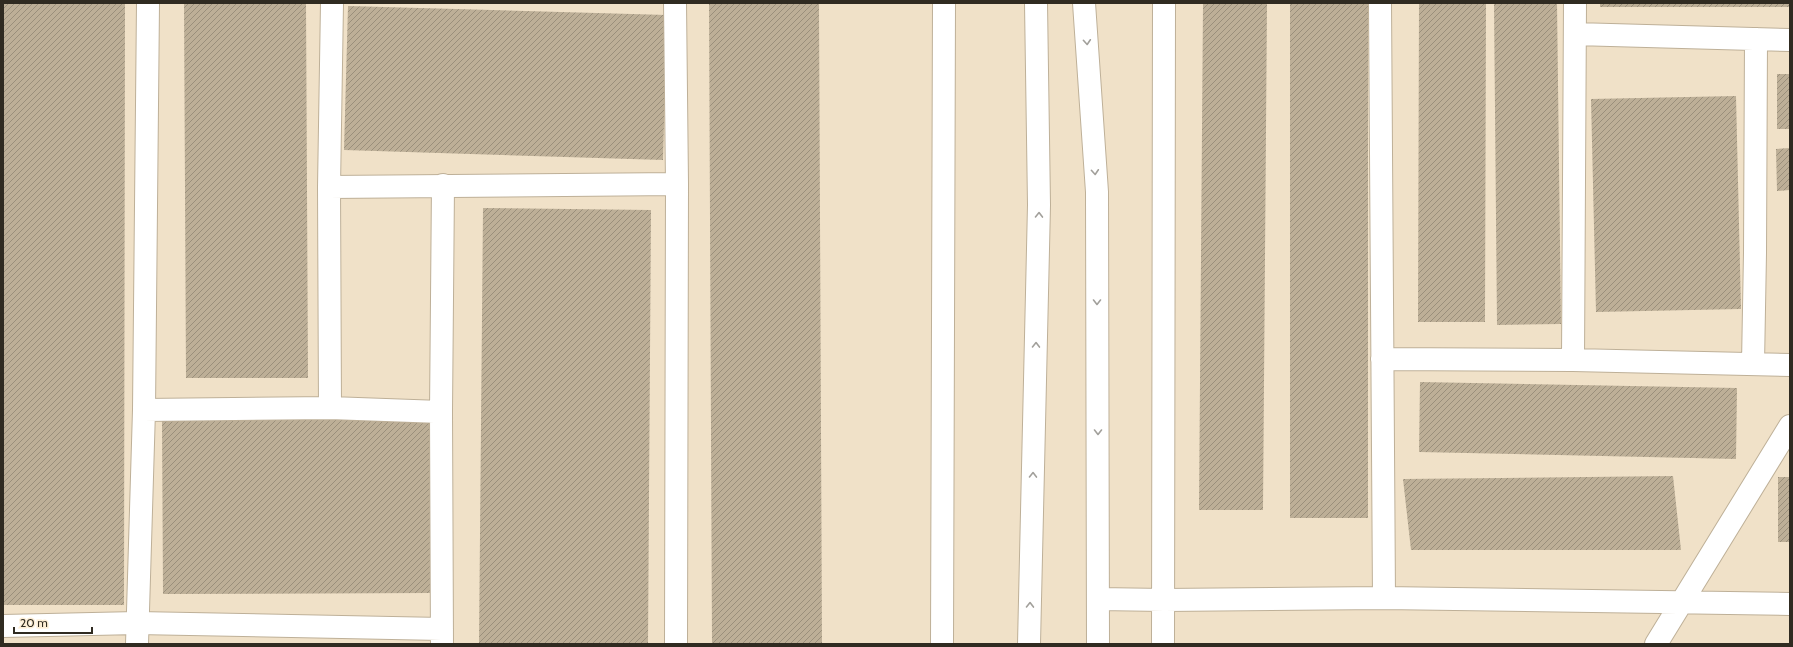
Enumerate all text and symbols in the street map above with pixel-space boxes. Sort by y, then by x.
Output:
one-way arrow [1082,39,1091,45]
one-way arrow [1091,169,1100,175]
one-way arrow [1035,212,1043,218]
one-way arrow [1093,299,1101,305]
one-way arrow [1032,342,1040,348]
one-way arrow [1094,429,1102,435]
one-way arrow [1028,472,1037,478]
one-way arrow [1025,602,1034,608]
scale bar [14,609,92,635]
text: 20 m [20,615,48,630]

